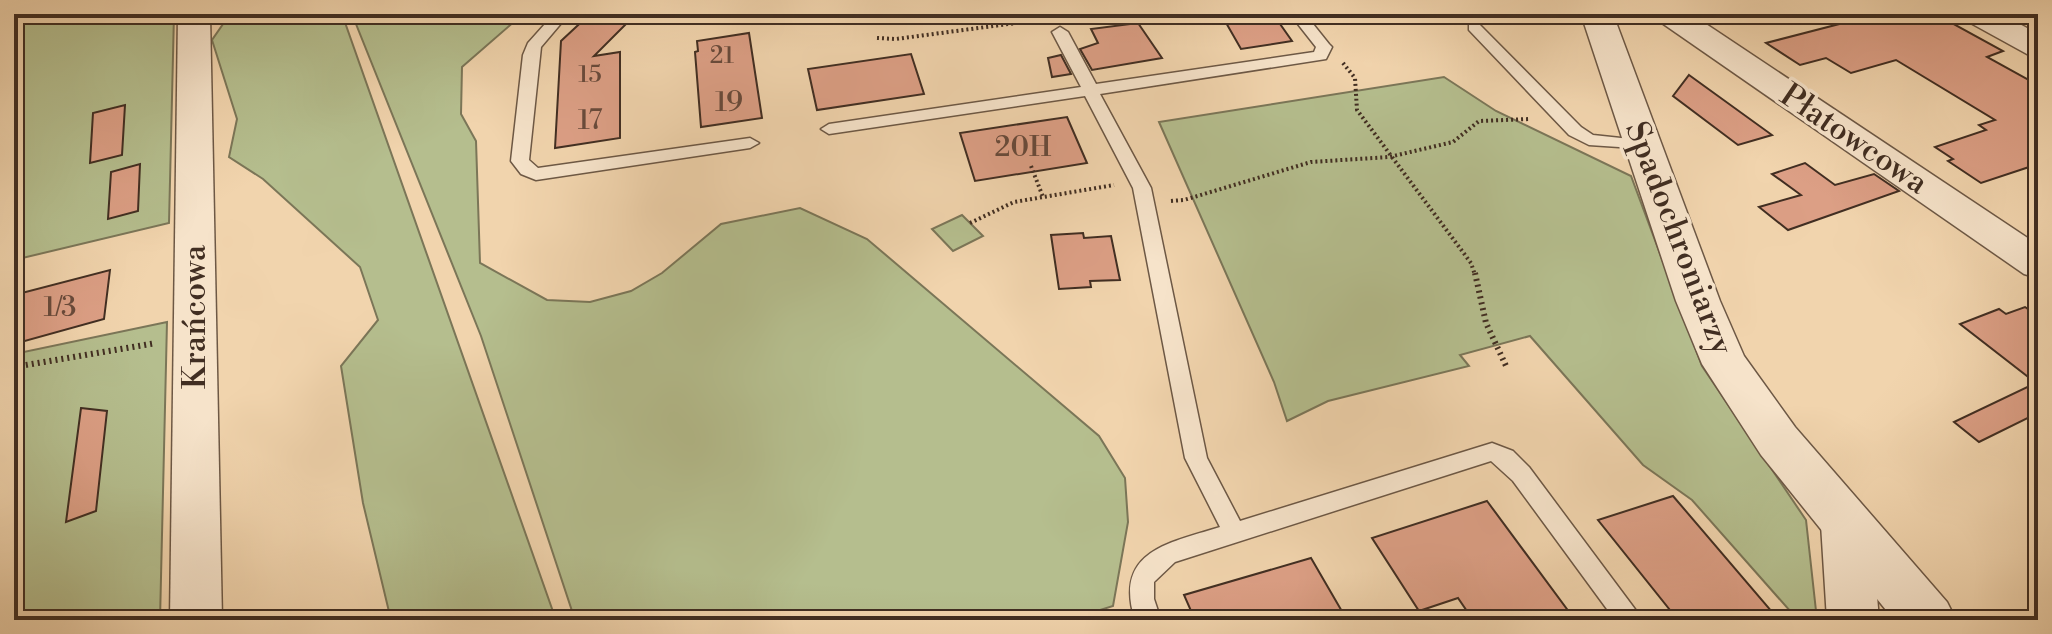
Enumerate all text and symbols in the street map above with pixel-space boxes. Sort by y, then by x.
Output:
house number: 21 [710,41,735,71]
house number: 15 [578,60,602,90]
street label: Płatowcowa [1773,75,1936,203]
house number: 19 [715,85,743,120]
house number: 17 [578,103,602,138]
street label: Spadochroniarzy [1616,116,1742,360]
house number: 20H [995,130,1052,165]
street label: Krańcowa [175,244,215,389]
house number: 1/3 [44,290,76,325]

